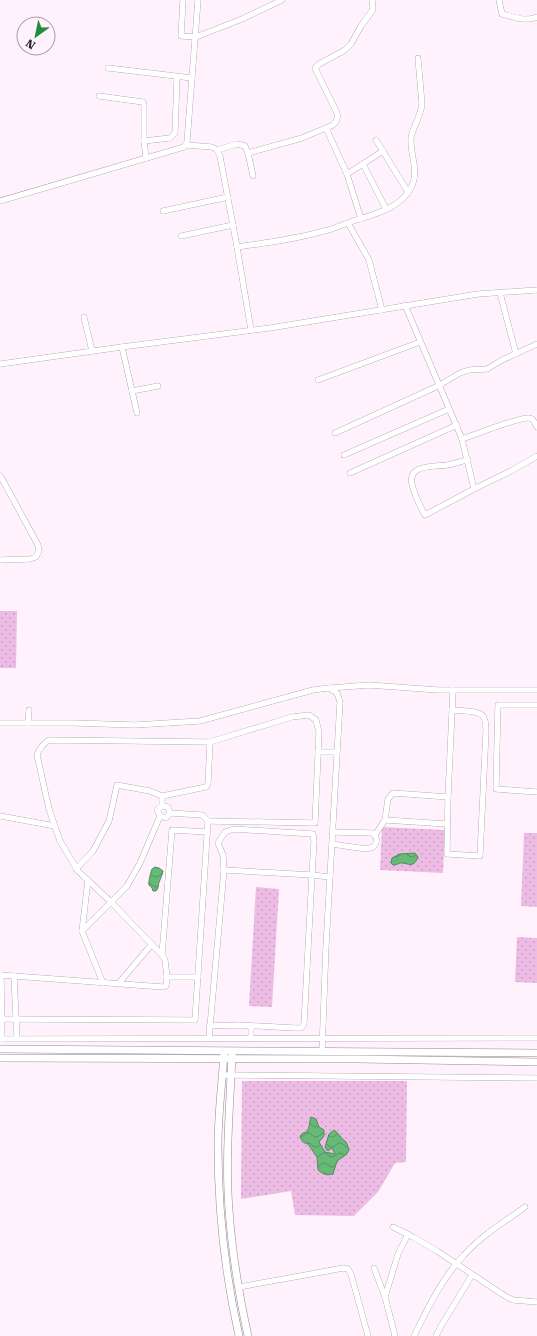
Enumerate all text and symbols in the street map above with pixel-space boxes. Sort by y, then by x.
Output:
north arrow [16,16,56,56]
text: N [23,36,38,52]

